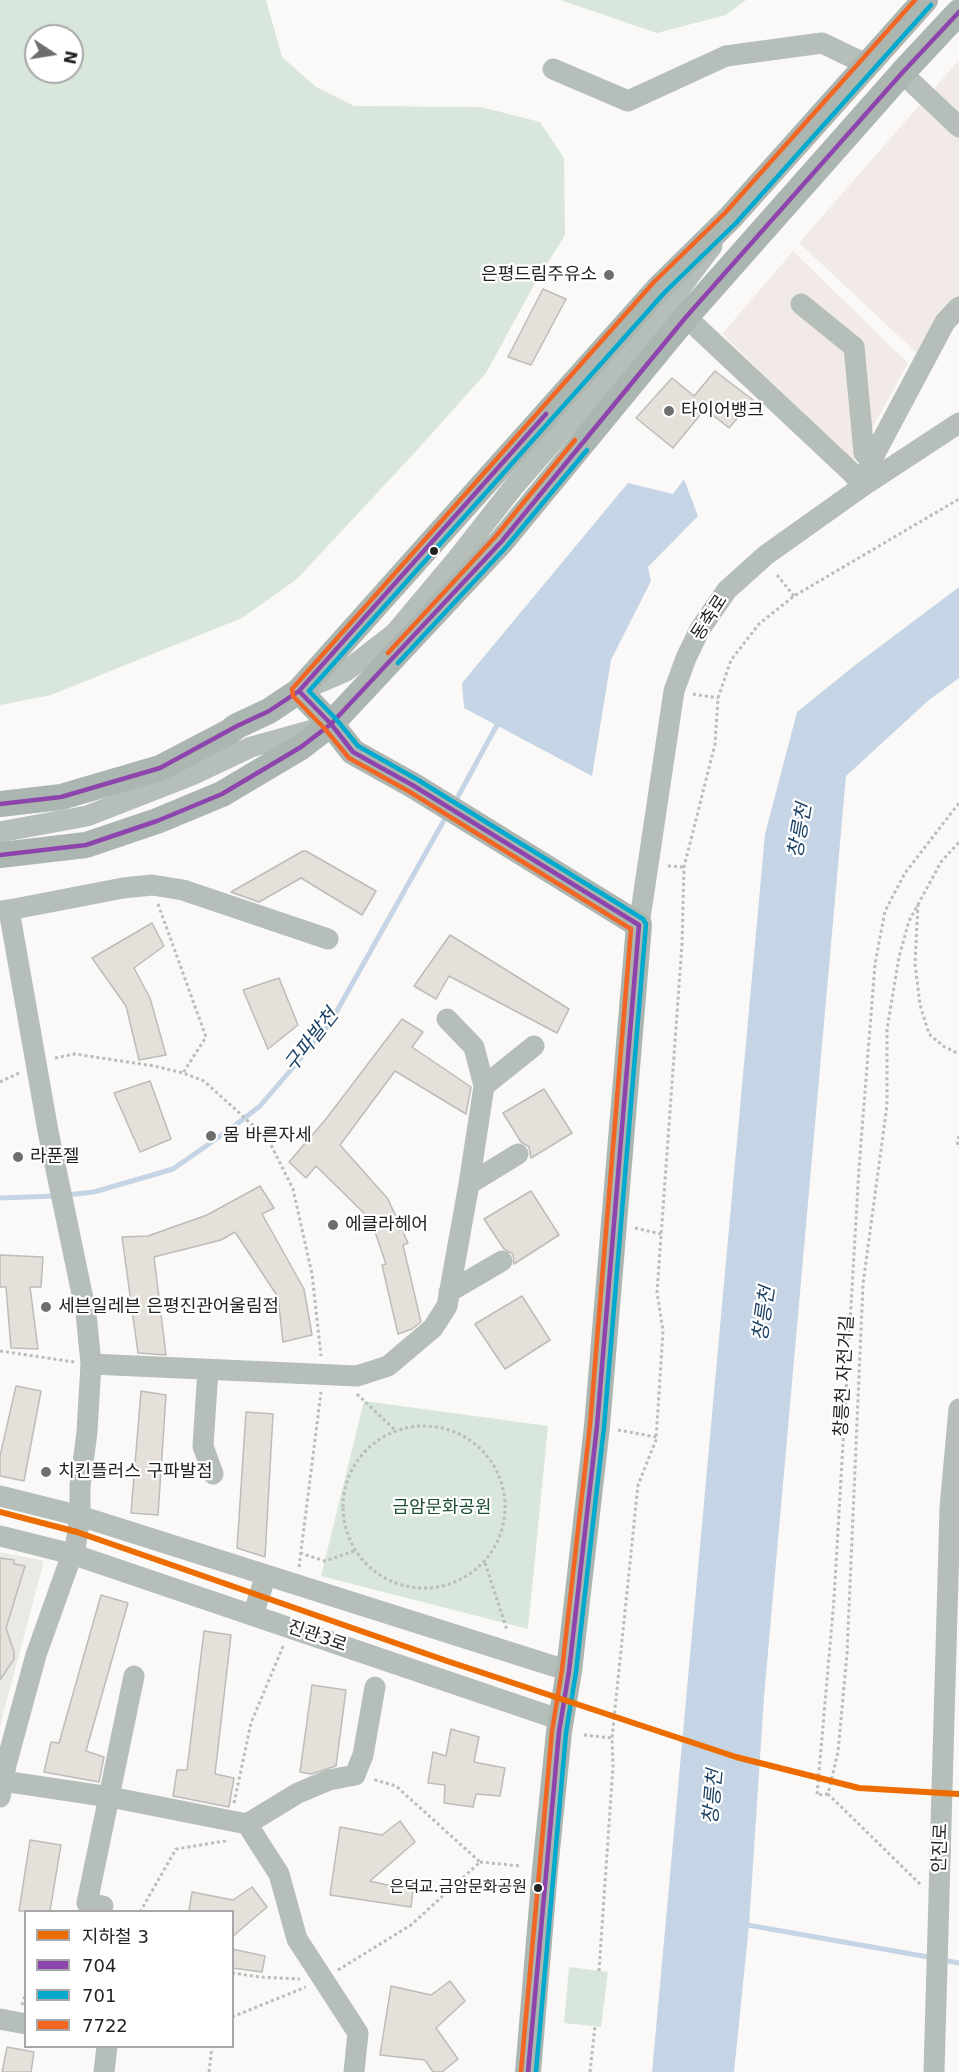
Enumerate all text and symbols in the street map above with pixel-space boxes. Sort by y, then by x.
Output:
north arrow [24,24,84,84]
text: N [59,49,81,66]
place label: 은평드림주유소 [481,264,597,286]
marker: 은평드림주유소 [602,268,616,282]
place label: 타이어뱅크 [681,400,764,422]
marker: 타이어뱅크 [662,404,676,418]
unlabelled marker [428,545,440,557]
street label: 동축로 [687,591,733,645]
water label: 창릉천 [784,802,818,860]
water label: 구파발천 [280,1005,344,1077]
place label: 몸 바른자세 [223,1125,312,1147]
marker: 몸 바른자세 [204,1129,218,1143]
place label: 라푼젤 [30,1146,80,1168]
marker: 라푼젤 [11,1150,25,1164]
place label: 에클라헤어 [345,1214,428,1236]
marker: 에클라헤어 [326,1218,340,1232]
water label: 창릉천 [749,1285,781,1343]
place label: 세븐일레븐 은평진관어울림점 [58,1296,279,1318]
marker: 세븐일레븐 은평진관어울림점 [39,1300,53,1314]
street label: 창릉천 자전거길 [831,1315,859,1437]
place label: 치킨플러스 구파발점 [58,1461,213,1483]
marker: 치킨플러스 구파발점 [39,1465,53,1479]
park label: 금암문화공원 [392,1497,492,1519]
street label: 진관3로 [285,1617,349,1657]
water label: 창릉천 [700,1768,728,1826]
street label: 안진로 [929,1823,953,1873]
place label: 은덕교.금암문화공원 [389,1878,527,1898]
marker: 은덕교.금암문화공원 [532,1882,544,1894]
legend [24,1910,234,2048]
text: 지하철 3 [82,1926,149,1947]
text: 704 [82,1955,116,1976]
text: 701 [82,1985,116,2006]
text: 7722 [82,2015,128,2036]

